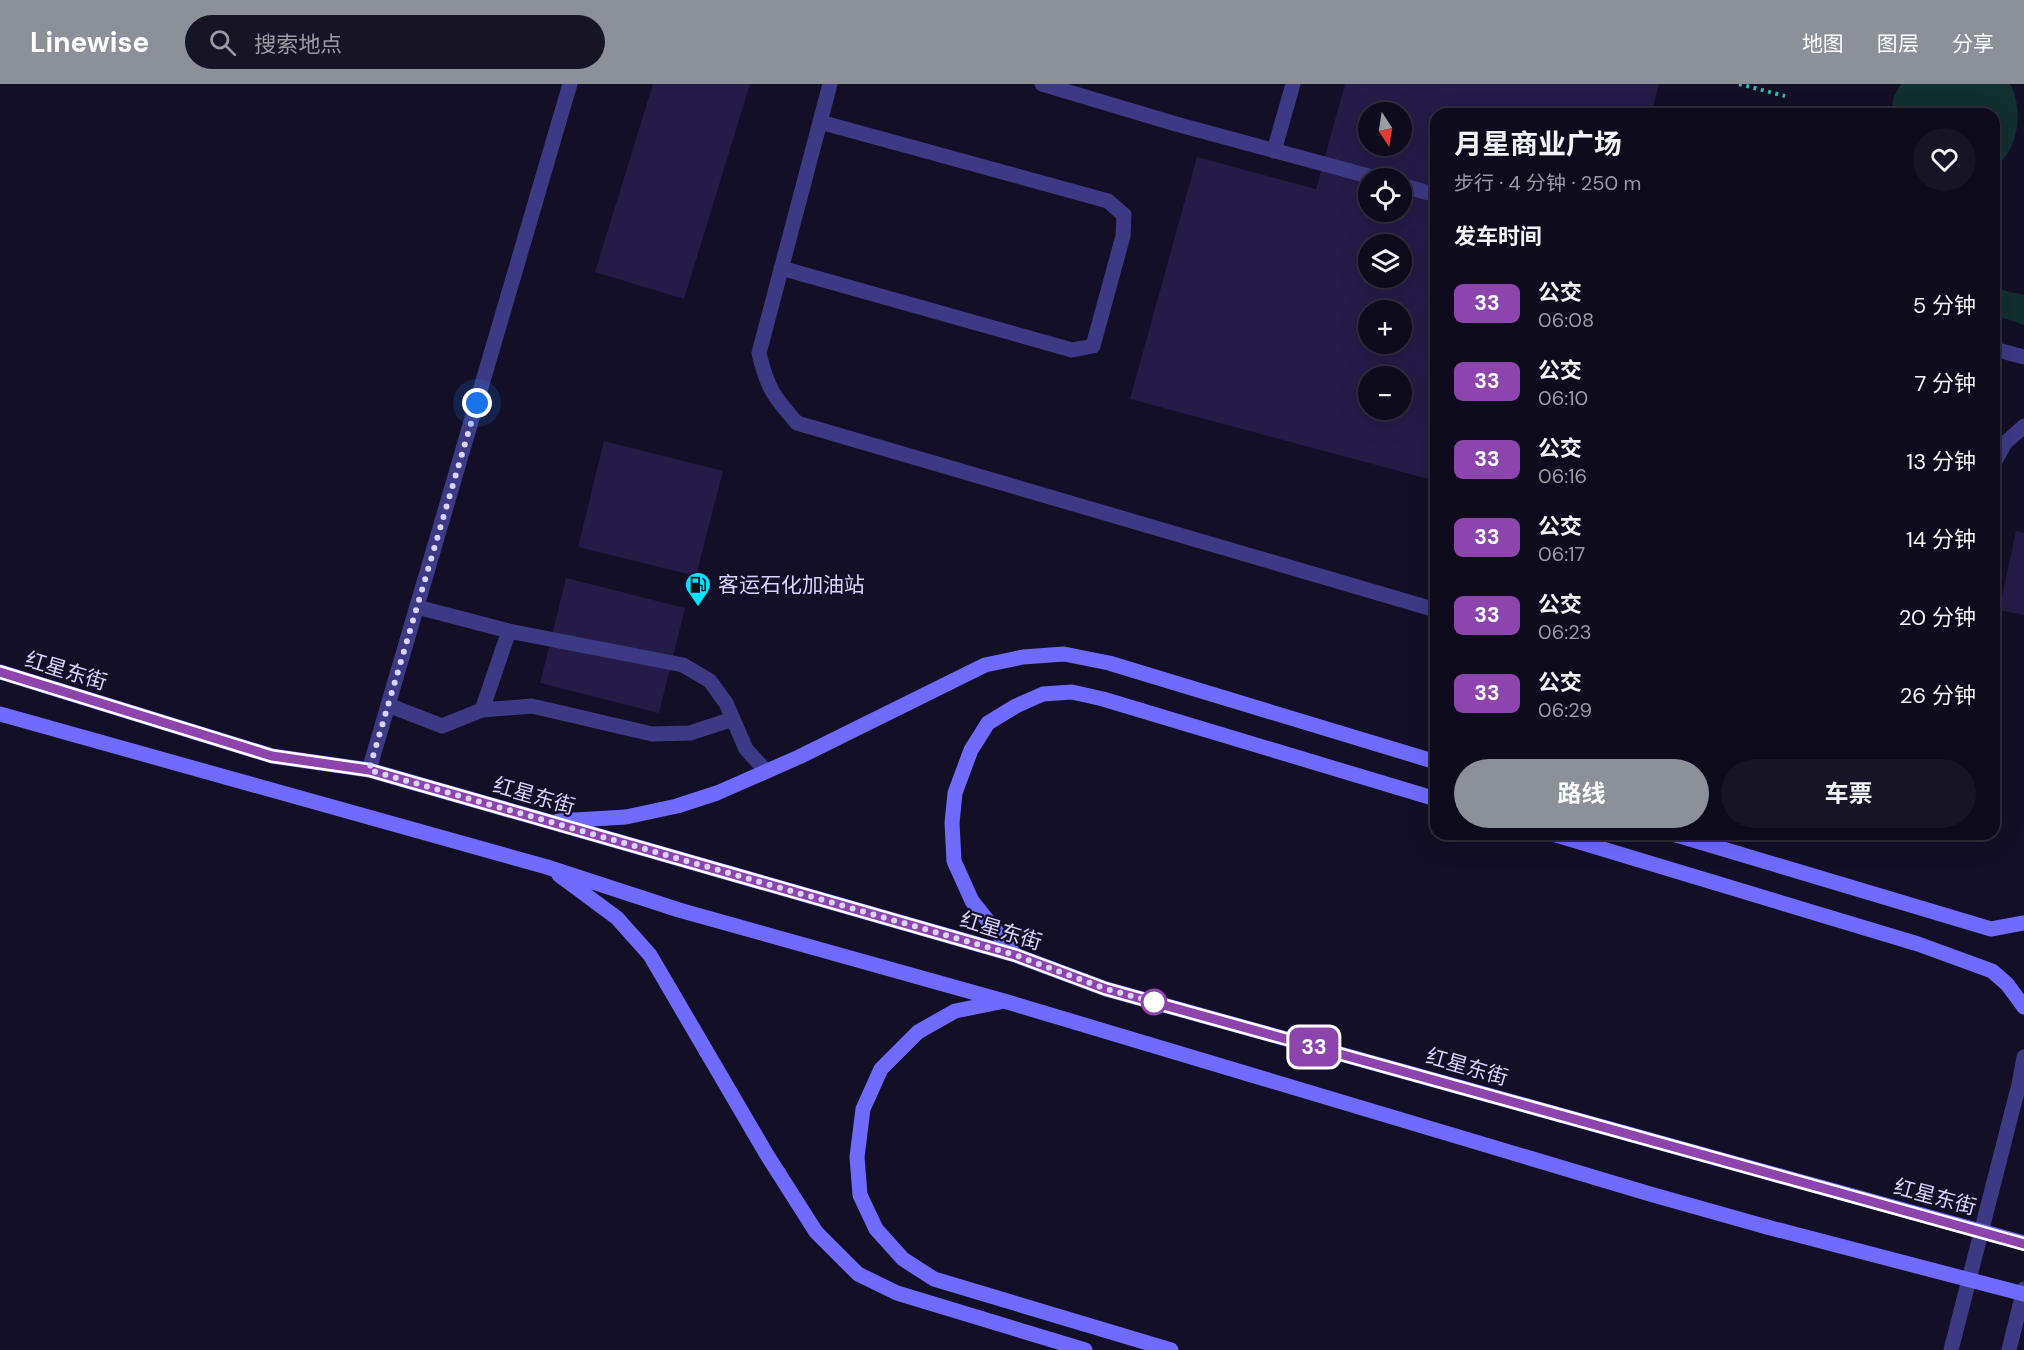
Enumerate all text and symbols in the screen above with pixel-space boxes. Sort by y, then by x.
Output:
search box [185,15,605,69]
text: Linewise [30,24,149,61]
icon: search [206,26,239,59]
text: 搜索地点 [254,30,342,59]
text: 地图 [1802,30,1844,58]
text: 图层 [1877,30,1919,58]
text: 分享 [1952,30,1994,58]
north arrow [1358,102,1412,156]
map controls [1358,102,1412,420]
text: 月星商业广场 [1454,126,1622,163]
button: heart [1913,128,1976,191]
button: locate [1358,168,1412,222]
text: 步行 · 4 分钟 · 250 m [1454,170,1641,196]
text: 发车时间 [1454,222,1542,251]
button: layers [1358,234,1412,288]
text: 公交 [1538,278,1582,307]
text: 33 [1474,289,1500,317]
text: 5 分钟 [1913,291,1976,320]
button: + [1358,300,1412,354]
text: 06:08 [1538,307,1594,333]
text: 公交 [1538,356,1582,385]
button: − [1358,366,1412,420]
text: 33 [1474,367,1500,395]
text: 7 分钟 [1914,369,1976,398]
text: 06:10 [1538,385,1588,411]
your location [462,388,492,418]
text: 公交 [1538,434,1582,463]
text: 33 [1474,445,1500,473]
text: 13 分钟 [1906,447,1976,476]
text: 06:16 [1538,463,1587,489]
text: 公交 [1538,512,1582,541]
text: 33 [1474,523,1500,551]
text: 14 分钟 [1906,525,1976,554]
text: 06:17 [1538,541,1585,567]
fuel station icon: 客运石化加油站 [683,570,713,608]
place label: 客运石化加油站 [718,571,865,599]
text: 公交 [1538,590,1582,619]
text: 33 [1474,601,1500,629]
text: 20 分钟 [1899,603,1976,632]
text: 06:23 [1538,619,1592,645]
street label: 红星东街 [22,645,110,697]
text: 公交 [1538,668,1582,697]
text: 33 [1474,679,1500,707]
text: 26 分钟 [1900,681,1976,710]
text: 06:29 [1538,697,1592,723]
button: 路线 [1454,759,1709,828]
button: 车票 [1721,759,1976,828]
street label: 红星东街 [490,771,578,821]
street label: 红星东街 [957,905,1045,957]
unlabelled marker [1141,989,1167,1015]
line badge: 33 [1287,1028,1341,1066]
text: 33 [1301,1033,1327,1061]
street label: 红星东街 [1423,1042,1511,1092]
street label: 红星东街 [1891,1173,1979,1221]

